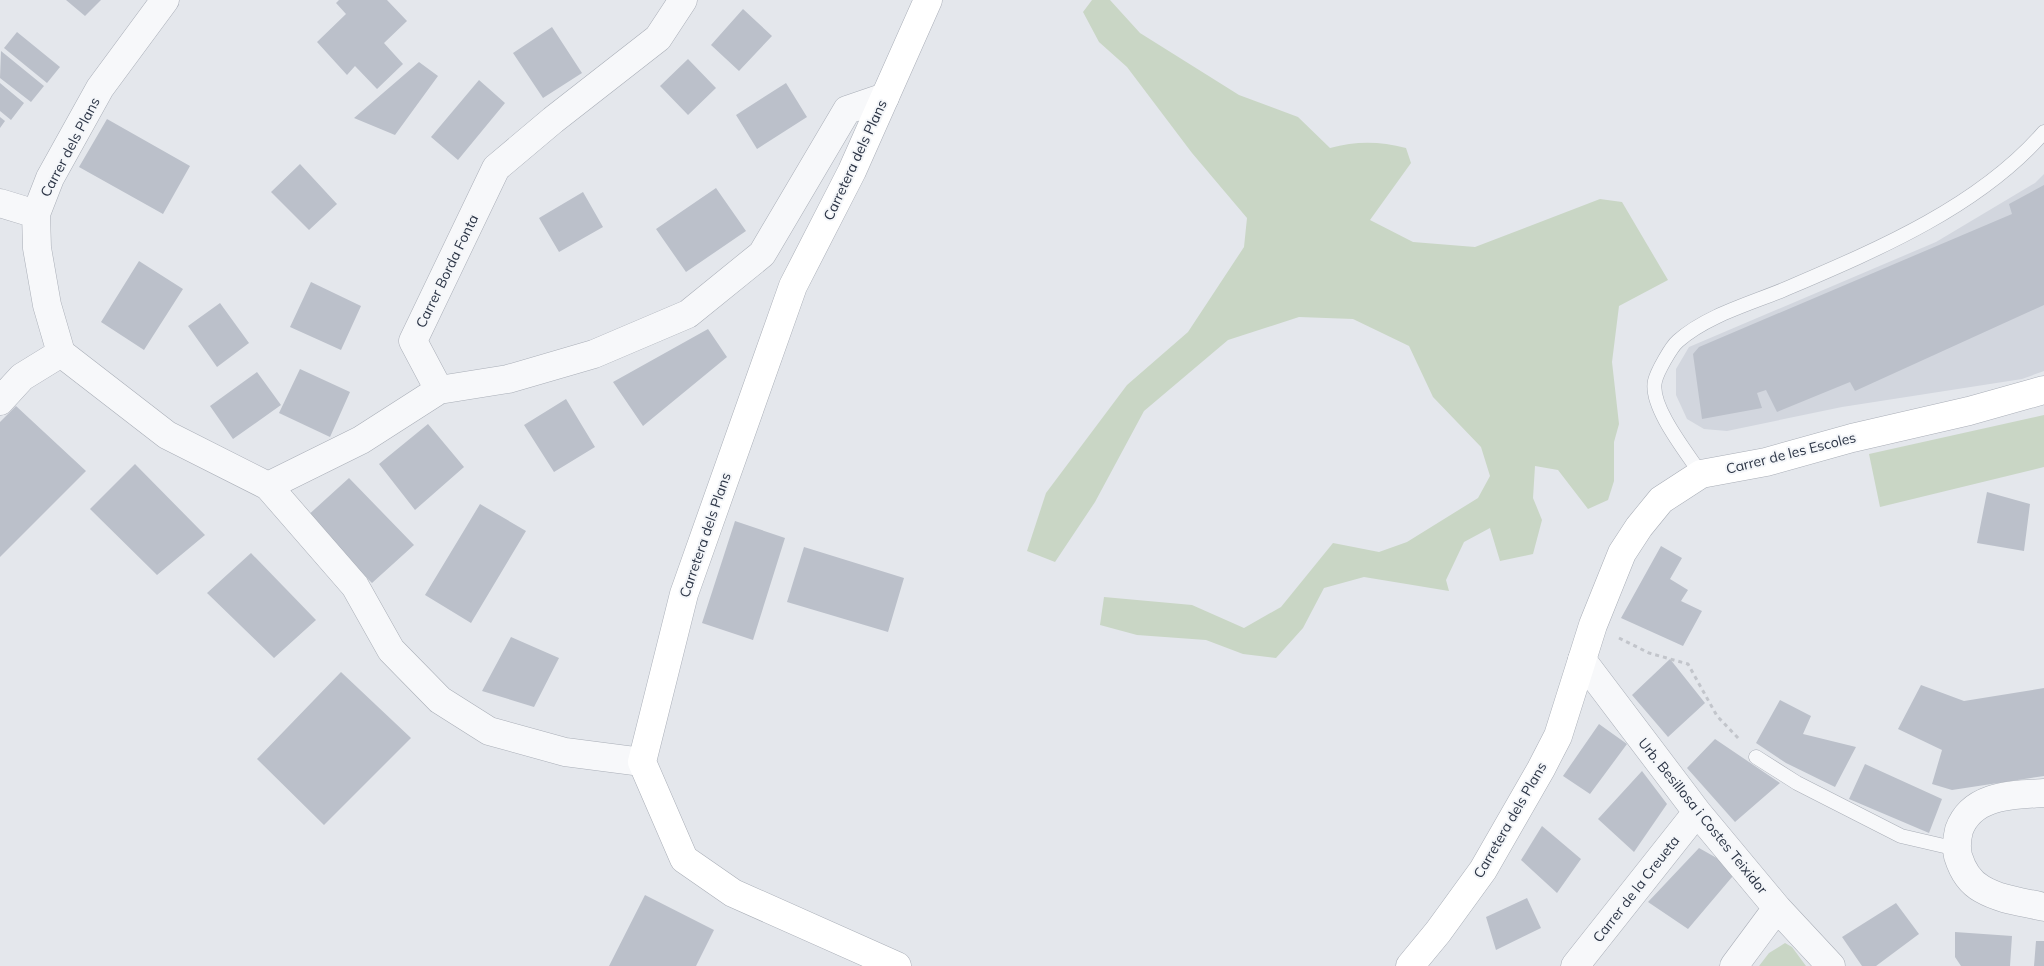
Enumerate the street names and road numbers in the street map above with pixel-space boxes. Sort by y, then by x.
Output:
street label: Carrer dels Plans [36,94,104,200]
street label: Carretera dels Plans [819,97,891,223]
street label: Carrer Borda Fonta [412,211,482,331]
street label: Carrer de les Escoles [1724,428,1858,478]
street label: Carretera dels Plans [675,470,735,600]
street label: Urb. Besillosa i Costes Teixidor [1634,734,1772,899]
street label: Carretera dels Plans [1469,759,1551,881]
street label: Carrer de la Creueta [1589,832,1683,946]

